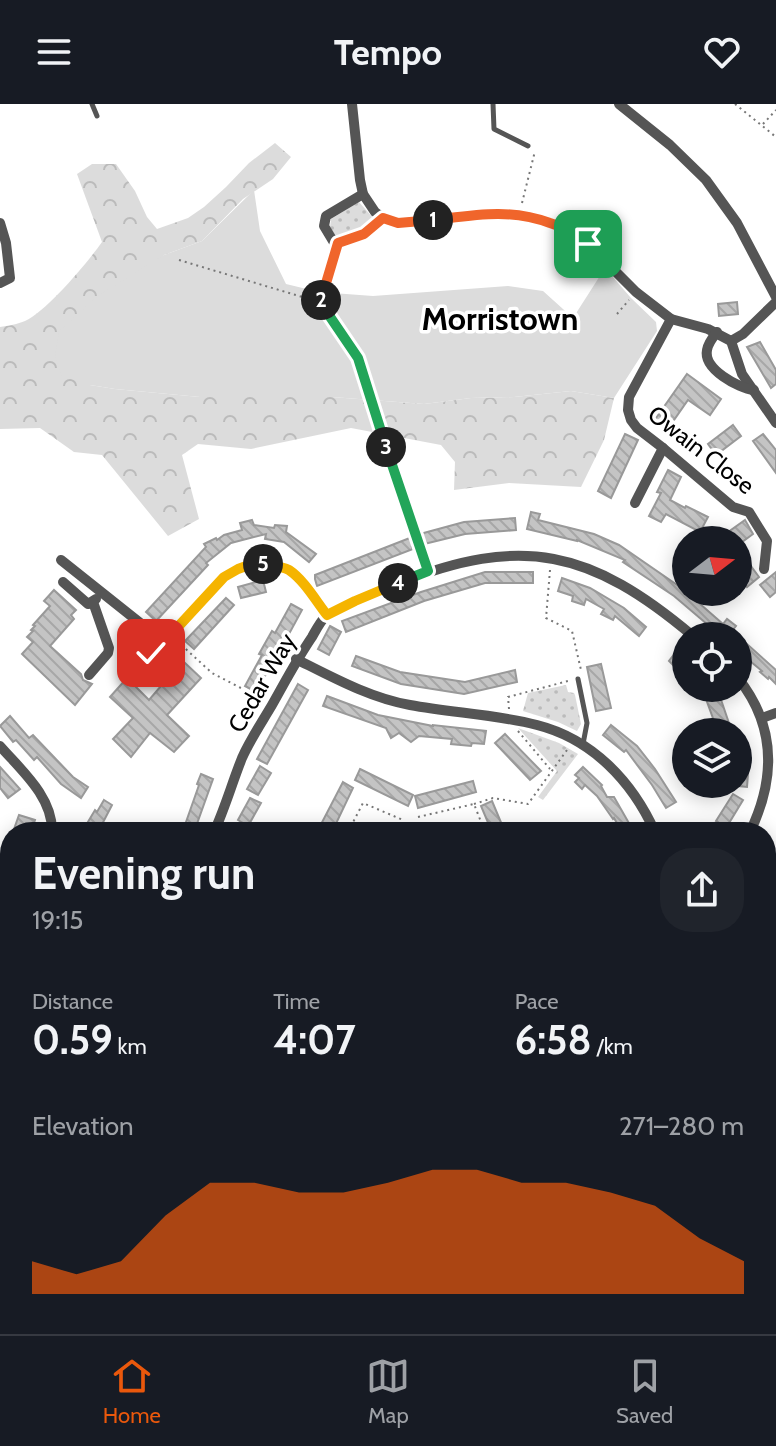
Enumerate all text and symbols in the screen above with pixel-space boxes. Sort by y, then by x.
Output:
icon: menu [32,30,76,74]
text: Tempo [334,30,442,74]
icon: heart [700,30,744,74]
pin: 1 [413,200,453,240]
text: 1 [429,206,437,233]
pin [554,210,622,278]
icon: arrive [566,222,610,266]
pin: 2 [301,280,341,320]
text: 2 [315,286,327,313]
district label: Morristown [422,299,578,338]
street label: Owain Close [642,399,760,500]
pin: 3 [366,427,406,467]
text: 3 [380,433,392,460]
north arrow [672,526,752,606]
map controls [672,526,752,798]
pin: 5 [243,544,283,584]
text: 5 [257,550,269,577]
pin: 4 [378,563,418,603]
text: 4 [391,569,405,596]
pin [117,619,185,687]
button: locate [672,622,752,702]
street label: Cedar Way [222,628,301,737]
icon: check [129,631,173,675]
button: layers [672,718,752,798]
text: Evening run [32,847,255,900]
button: share [660,848,744,932]
text: 19:15 [32,904,83,936]
text: Distance [32,988,113,1015]
text: Time [273,988,320,1015]
text: Pace [515,988,559,1015]
text: 0.59 [32,1015,113,1064]
text: 4:07 [273,1015,356,1064]
text: 6:58 [515,1015,592,1064]
text: km [113,1033,147,1060]
text: /km [592,1033,633,1060]
text: Elevation [32,1110,134,1142]
text: 271–280 m [619,1110,744,1142]
tab: Home [103,1354,161,1429]
tab: Map [366,1354,410,1429]
tab: Saved [616,1354,673,1429]

